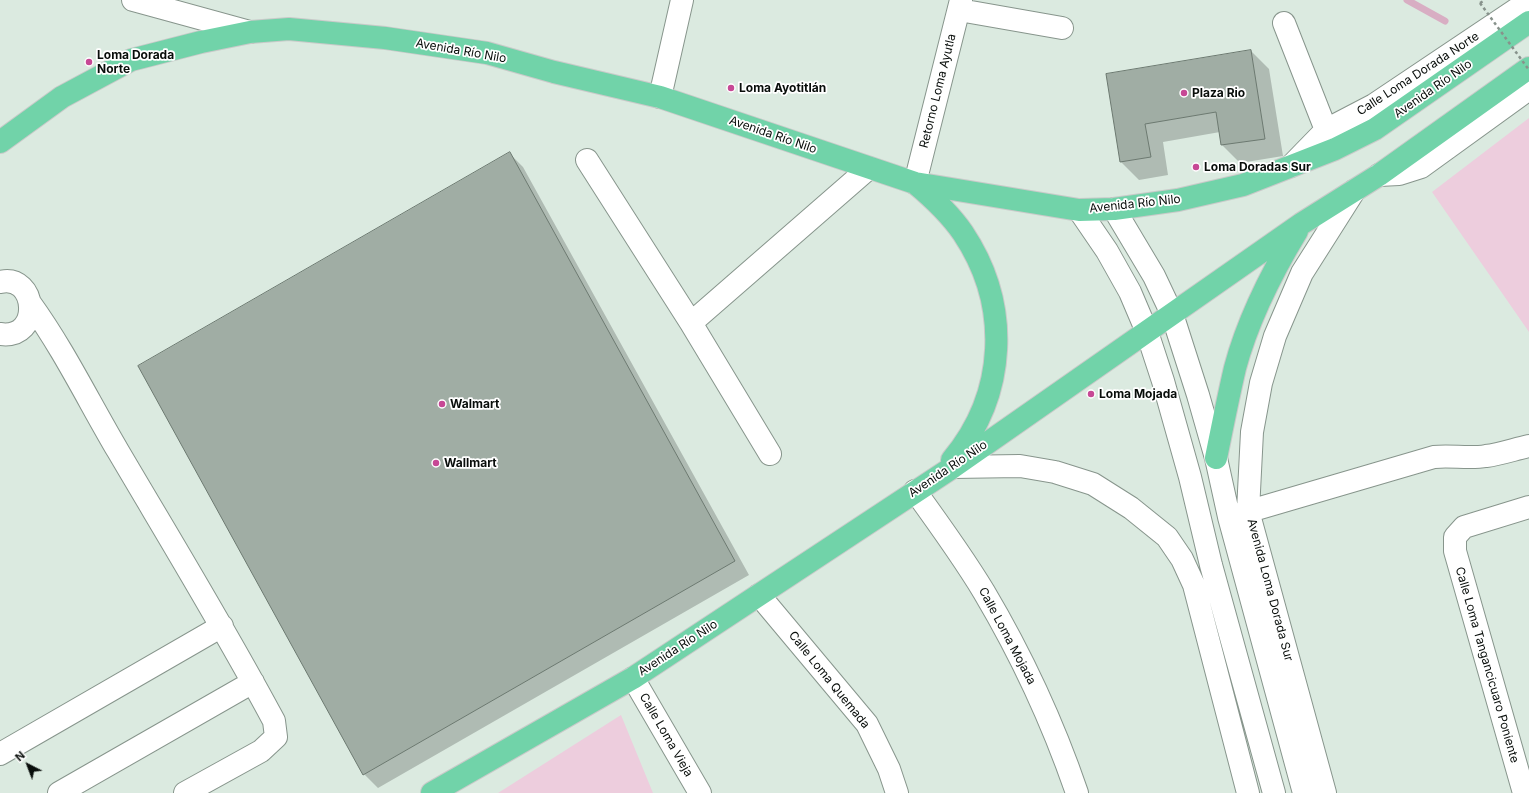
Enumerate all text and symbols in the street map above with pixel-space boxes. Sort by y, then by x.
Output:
street label: Calle Loma Dorada Norte [1354,29,1482,119]
street label: Retorno Loma Ayutla [917,32,959,150]
street label: Avenida Río Nilo [415,36,507,66]
place label: Loma Dorada Norte [97,48,174,76]
marker: Loma Dorada Norte [84,57,94,67]
street label: Avenida Río Nilo [1391,57,1475,121]
place label: Loma Ayotitlán [739,81,826,95]
marker: Loma Ayotitlán [726,83,736,93]
place label: Plaza Rio [1192,86,1245,100]
marker: Plaza Rio [1179,88,1189,98]
street label: Avenida Río Nilo [727,113,819,157]
place label: Loma Doradas Sur [1204,160,1311,174]
marker: Loma Doradas Sur [1191,162,1201,172]
street label: Avenida Río Nilo [1089,192,1181,216]
place label: Loma Mojada [1099,387,1177,401]
marker: Loma Mojada [1086,389,1096,399]
place label: Walmart [450,397,499,411]
marker: Walmart [437,399,447,409]
street label: Avenida Río Nilo [906,437,990,501]
place label: Wallmart [444,456,497,470]
marker: Wallmart [431,458,441,468]
street label: Avenida Loma Dorada Sur [1244,517,1296,663]
street label: Calle Loma Tangancicuaro Poniente [1452,565,1522,765]
street label: Calle Loma Mojada [975,585,1039,687]
street label: Avenida Río Nilo [636,617,720,679]
street label: Calle Loma Quemada [785,628,873,732]
street label: Calle Loma Vieja [636,691,696,779]
north arrow [8,745,48,785]
text: N [12,748,28,764]

